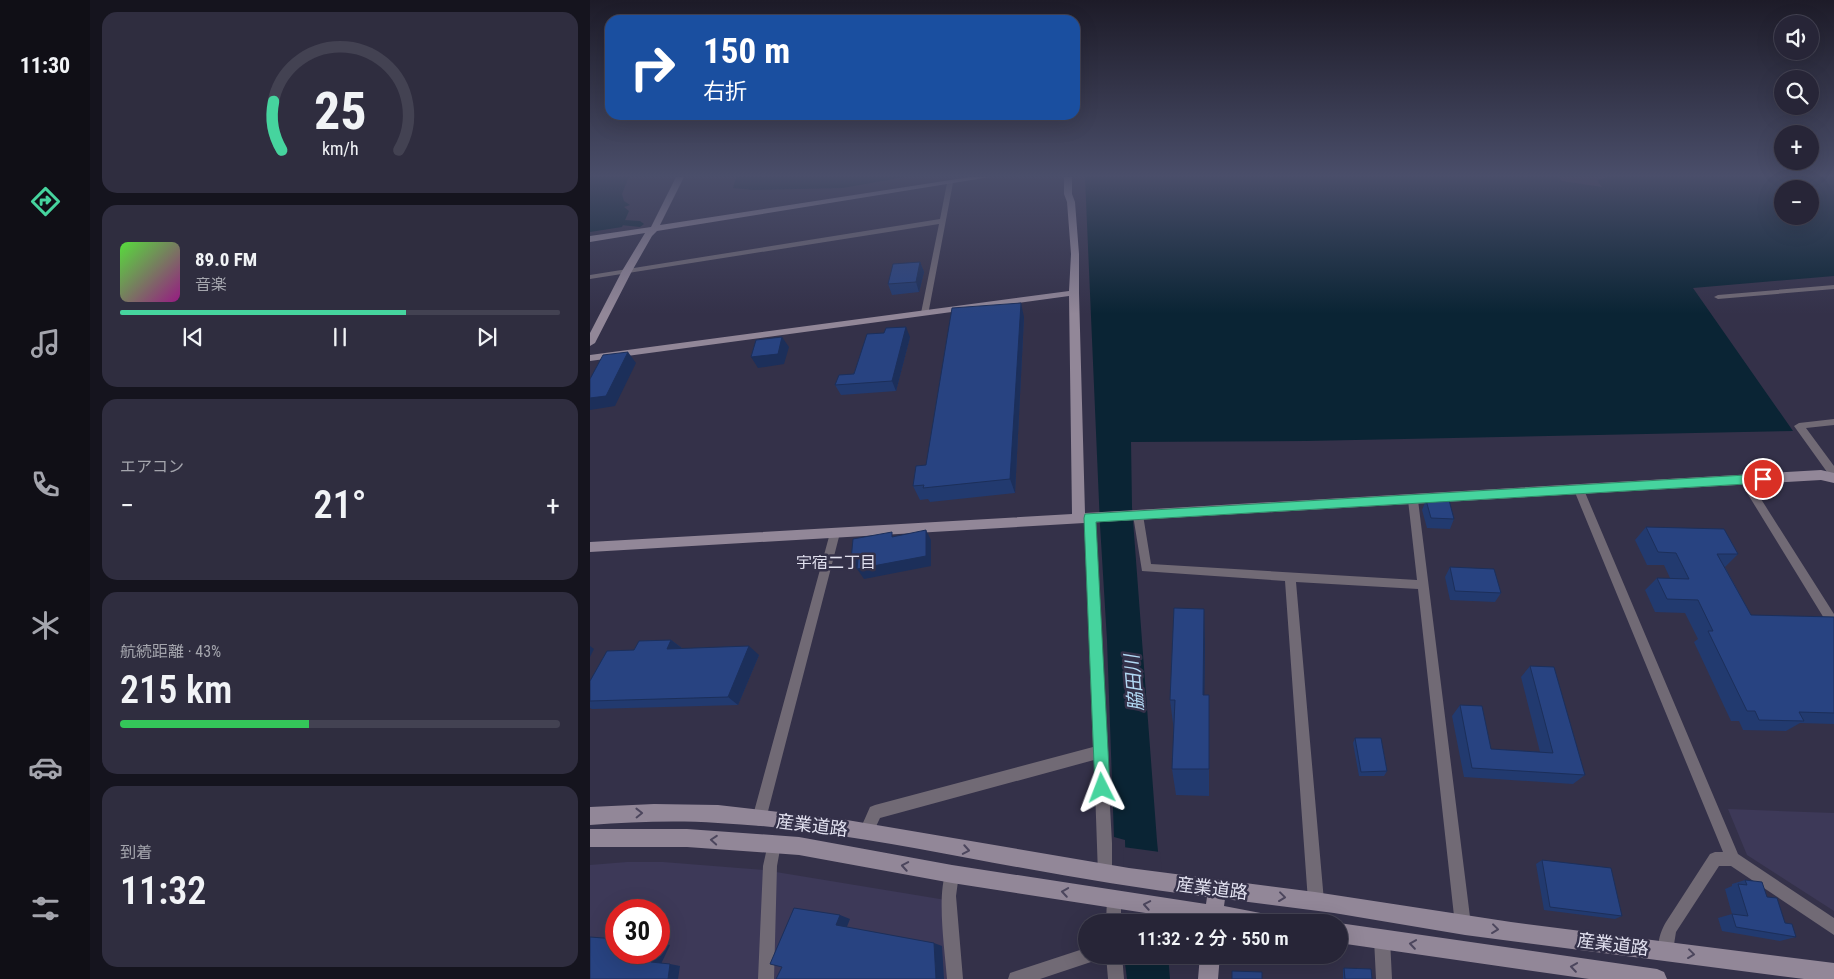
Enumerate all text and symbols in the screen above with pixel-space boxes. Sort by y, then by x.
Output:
map controls [1774,15,1819,225]
button: sound [1774,15,1819,60]
text: 150 m [703,31,790,72]
icon: right [620,35,685,100]
text: 11:30 [20,53,70,78]
button: search [1774,70,1819,115]
text: 右折 [703,79,747,104]
text: 25 [314,81,366,142]
button: + [1774,125,1819,170]
text: km/h [322,138,358,159]
button: − [1774,180,1819,225]
icon: directions [28,184,63,219]
text: 89.0 FM [195,248,257,271]
text: 音楽 [195,275,227,294]
icon: previous [179,323,207,351]
icon: pause [326,323,354,351]
icon: next [473,323,501,351]
icon: music [28,326,63,361]
text: エアコン [120,457,184,476]
pin [1742,458,1784,500]
icon: arrive [1749,465,1777,493]
icon: phone [28,467,63,502]
text: 21° [314,483,366,527]
text: − [120,489,134,522]
text: + [546,489,560,522]
district label: 宇宿二丁目 [796,553,876,572]
icon: climate [28,608,63,643]
text: 航続距離 · 43% [120,642,221,661]
water label: 脇田川 [1120,652,1148,712]
text: 215 km [120,668,232,712]
icon: car [28,750,63,785]
position arrow [1075,761,1127,813]
one-way arrow [635,808,643,818]
street label: 産業道路 [775,810,849,840]
one-way arrow [710,835,718,846]
text: 到着 [120,843,152,862]
one-way arrow [962,844,971,854]
one-way arrow [901,861,909,871]
text: 11:32 [120,869,206,913]
street label: 産業道路 [1175,873,1249,903]
one-way arrow [1061,887,1070,897]
icon: filters [28,891,63,926]
one-way arrow [1279,891,1287,902]
speed limit sign: 30 [605,899,670,964]
one-way arrow [1142,900,1151,910]
one-way arrow [1491,923,1499,934]
text: 11:32 · 2 分 · 550 m [1137,927,1289,950]
street label: 産業道路 [1576,929,1650,959]
one-way arrow [1409,939,1417,950]
one-way arrow [1687,948,1695,959]
one-way arrow [1569,962,1577,973]

